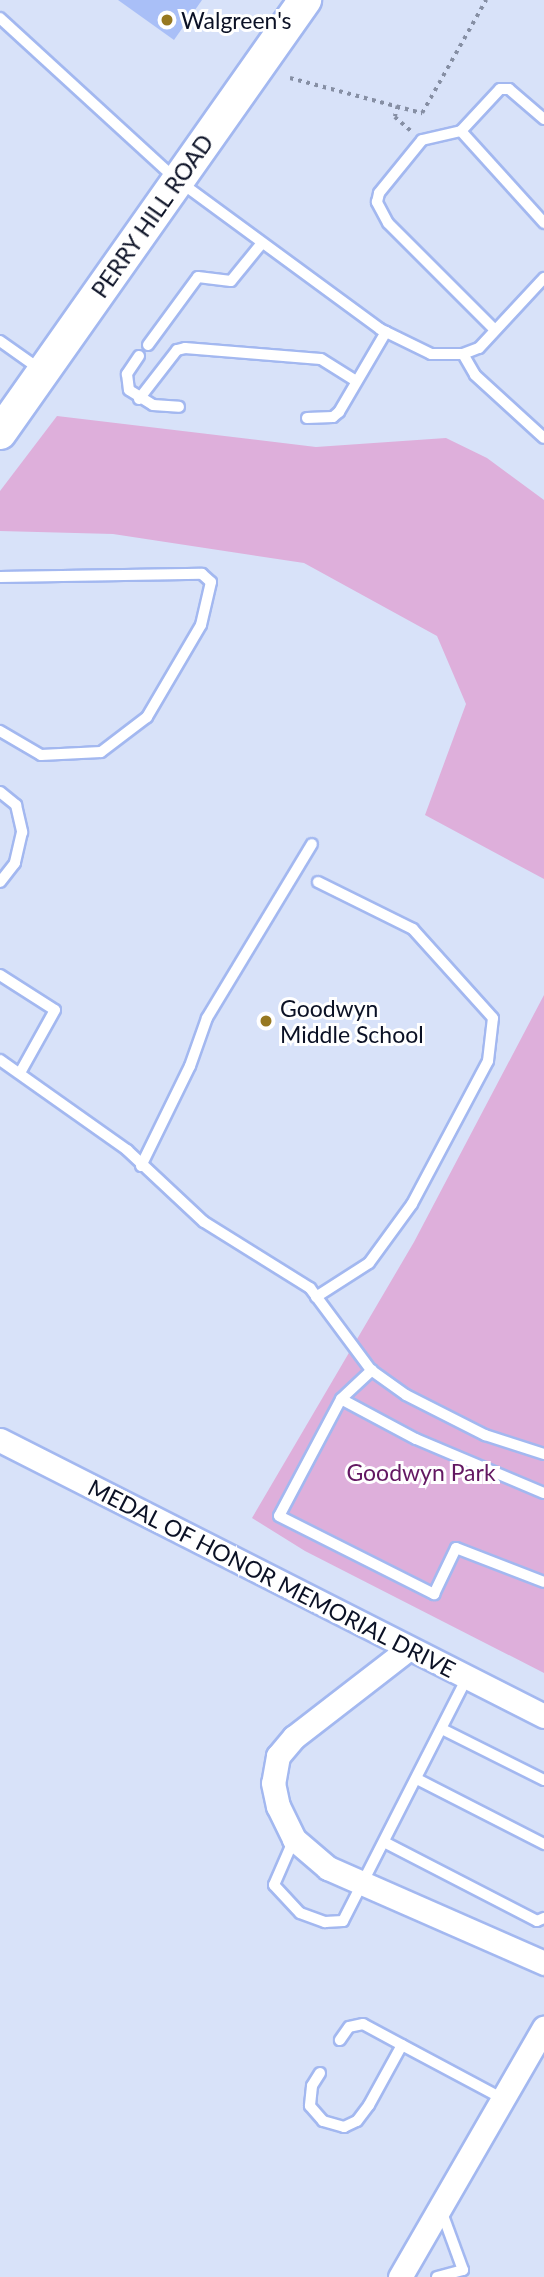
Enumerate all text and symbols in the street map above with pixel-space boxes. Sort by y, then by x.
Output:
place label: Walgreen's [181,6,292,34]
marker: Walgreen's [159,12,175,28]
street label: PERRY HILL ROAD [85,128,219,304]
place label: Goodwyn Middle School [280,994,424,1048]
marker: Goodwyn Middle School [258,1013,274,1029]
park label: Goodwyn Park [346,1458,496,1486]
street label: MEDAL OF HONOR MEMORIAL DRIVE [83,1473,461,1683]

